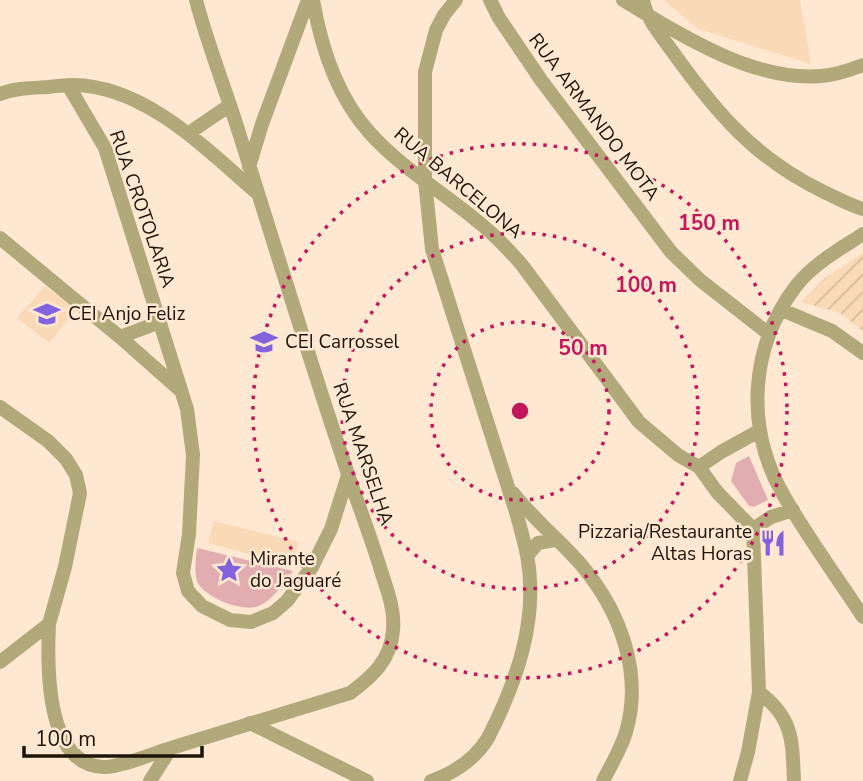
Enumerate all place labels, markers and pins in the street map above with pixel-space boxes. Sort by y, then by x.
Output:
school or university icon: CEI Anjo Feliz [32,299,62,329]
place label: CEI Anjo Feliz [68,301,185,327]
school or university icon: CEI Carrossel [249,327,279,357]
place label: CEI Carrossel [285,329,400,355]
centre of rings [508,399,532,423]
place label: Pizzaria/Restaurante Altas Horas [578,519,752,567]
restaurant icon: Pizzaria/Restaurante Altas Horas [758,528,788,558]
place label: Mirante do Jaguaré [250,546,341,594]
place icon: Mirante do Jaguaré [214,555,244,585]

